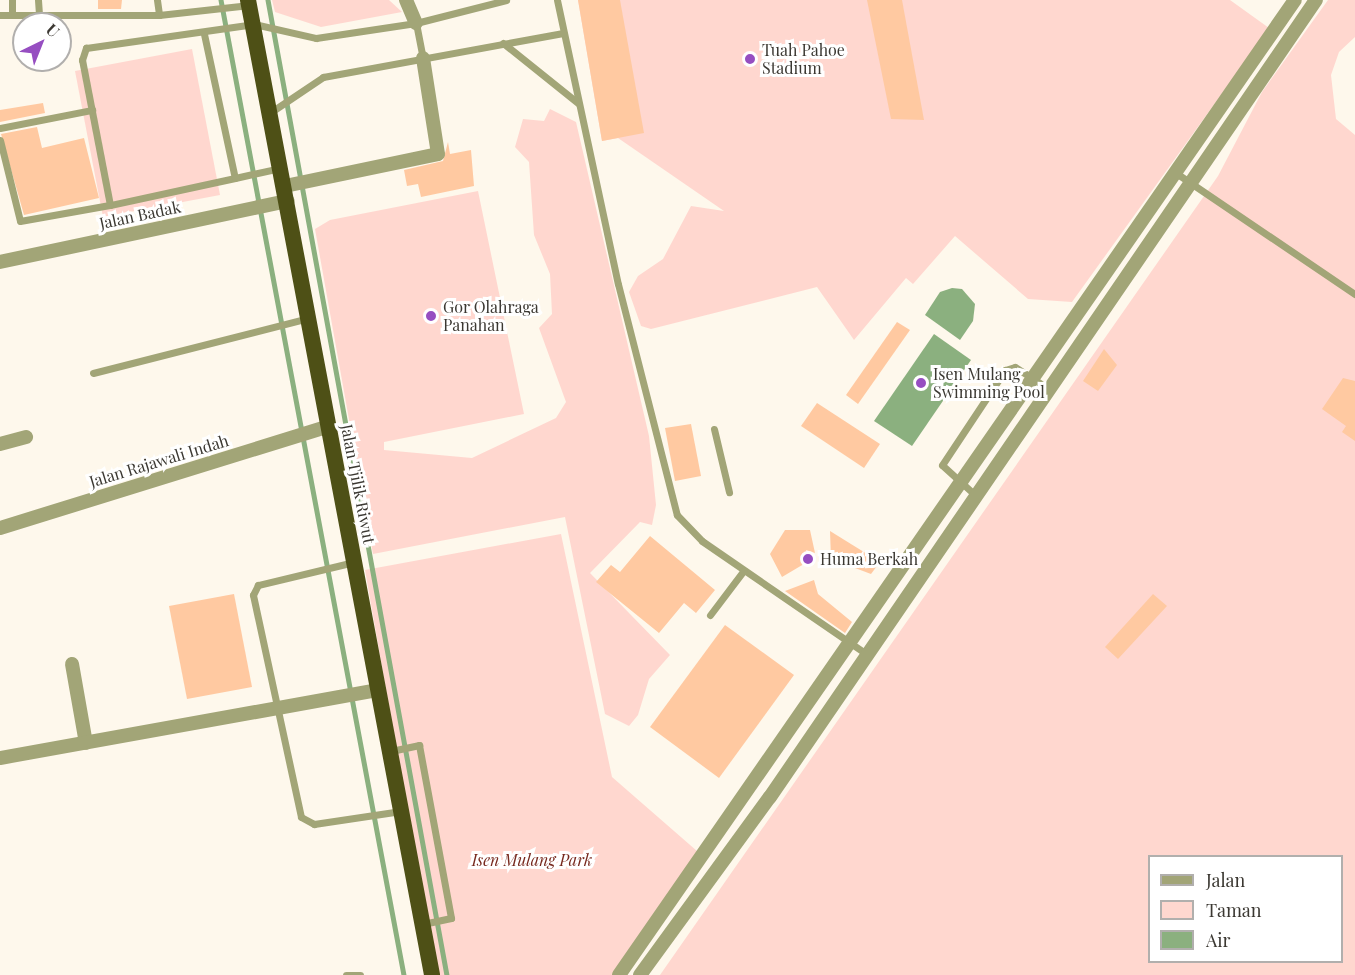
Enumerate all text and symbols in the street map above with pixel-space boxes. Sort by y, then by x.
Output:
north arrow [12,12,72,72]
text: U [42,18,64,41]
place label: Tuah Pahoe Stadium [762,40,845,78]
marker: Tuah Pahoe Stadium [743,52,757,66]
street label: Jalan Badak [97,197,183,233]
place label: Gor Olahraga Panahan [443,297,539,335]
marker: Gor Olahraga Panahan [424,309,438,323]
place label: Isen Mulang Swimming Pool [933,364,1045,402]
marker: Isen Mulang Swimming Pool [914,376,928,390]
street label: Jalan Tjilik Riwut [337,422,379,546]
street label: Jalan Rajawali Indah [87,431,231,491]
place label: Huma Berkah [820,549,918,569]
marker: Huma Berkah [801,552,815,566]
park label: Isen Mulang Park [472,850,592,870]
legend [1148,855,1343,963]
text: Jalan [1206,868,1245,892]
text: Taman [1206,898,1262,922]
text: Air [1206,928,1231,952]

